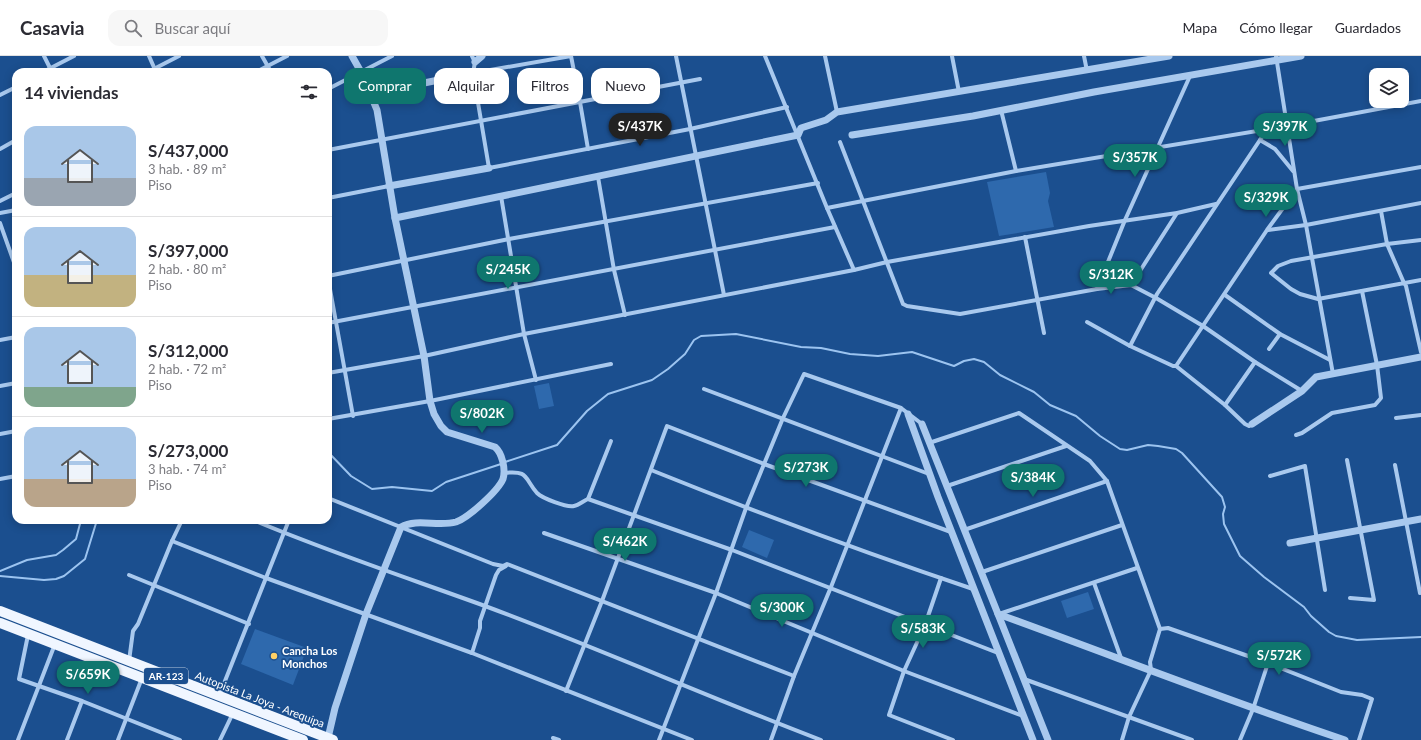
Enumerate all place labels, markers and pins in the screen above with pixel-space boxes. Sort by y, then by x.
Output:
pin: S/437K [607,113,673,147]
pin: S/397K [1252,113,1318,147]
pin: S/357K [1102,144,1168,178]
pin: S/329K [1233,184,1299,218]
pin: S/245K [475,256,541,290]
pin: S/312K [1078,261,1144,295]
pin: S/802K [449,400,515,434]
pin: S/273K [773,454,839,488]
pin: S/384K [1000,464,1066,498]
pin: S/462K [592,528,658,562]
pin: S/300K [749,594,815,628]
pin: S/583K [890,615,956,649]
pin: S/572K [1246,642,1312,676]
place label: Cancha Los Monchos [282,644,338,670]
marker: Cancha Los Monchos [269,651,279,661]
pin: S/659K [55,661,121,695]

